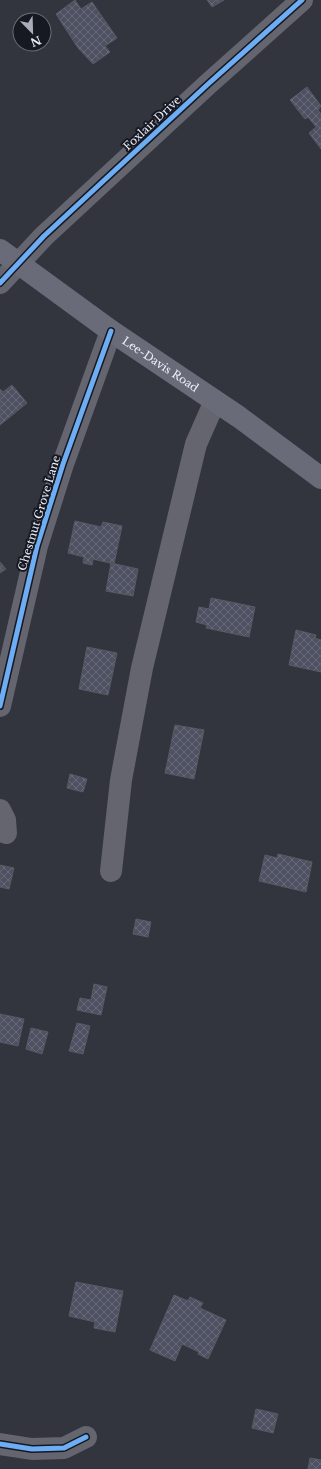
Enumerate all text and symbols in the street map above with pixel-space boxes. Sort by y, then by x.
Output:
north arrow [12,12,52,52]
text: N [28,33,43,50]
street label: Foxlair Drive [120,93,184,153]
street label: Lee-Davis Road [120,334,202,395]
street label: Chestnut Grove Lane [15,454,63,572]

